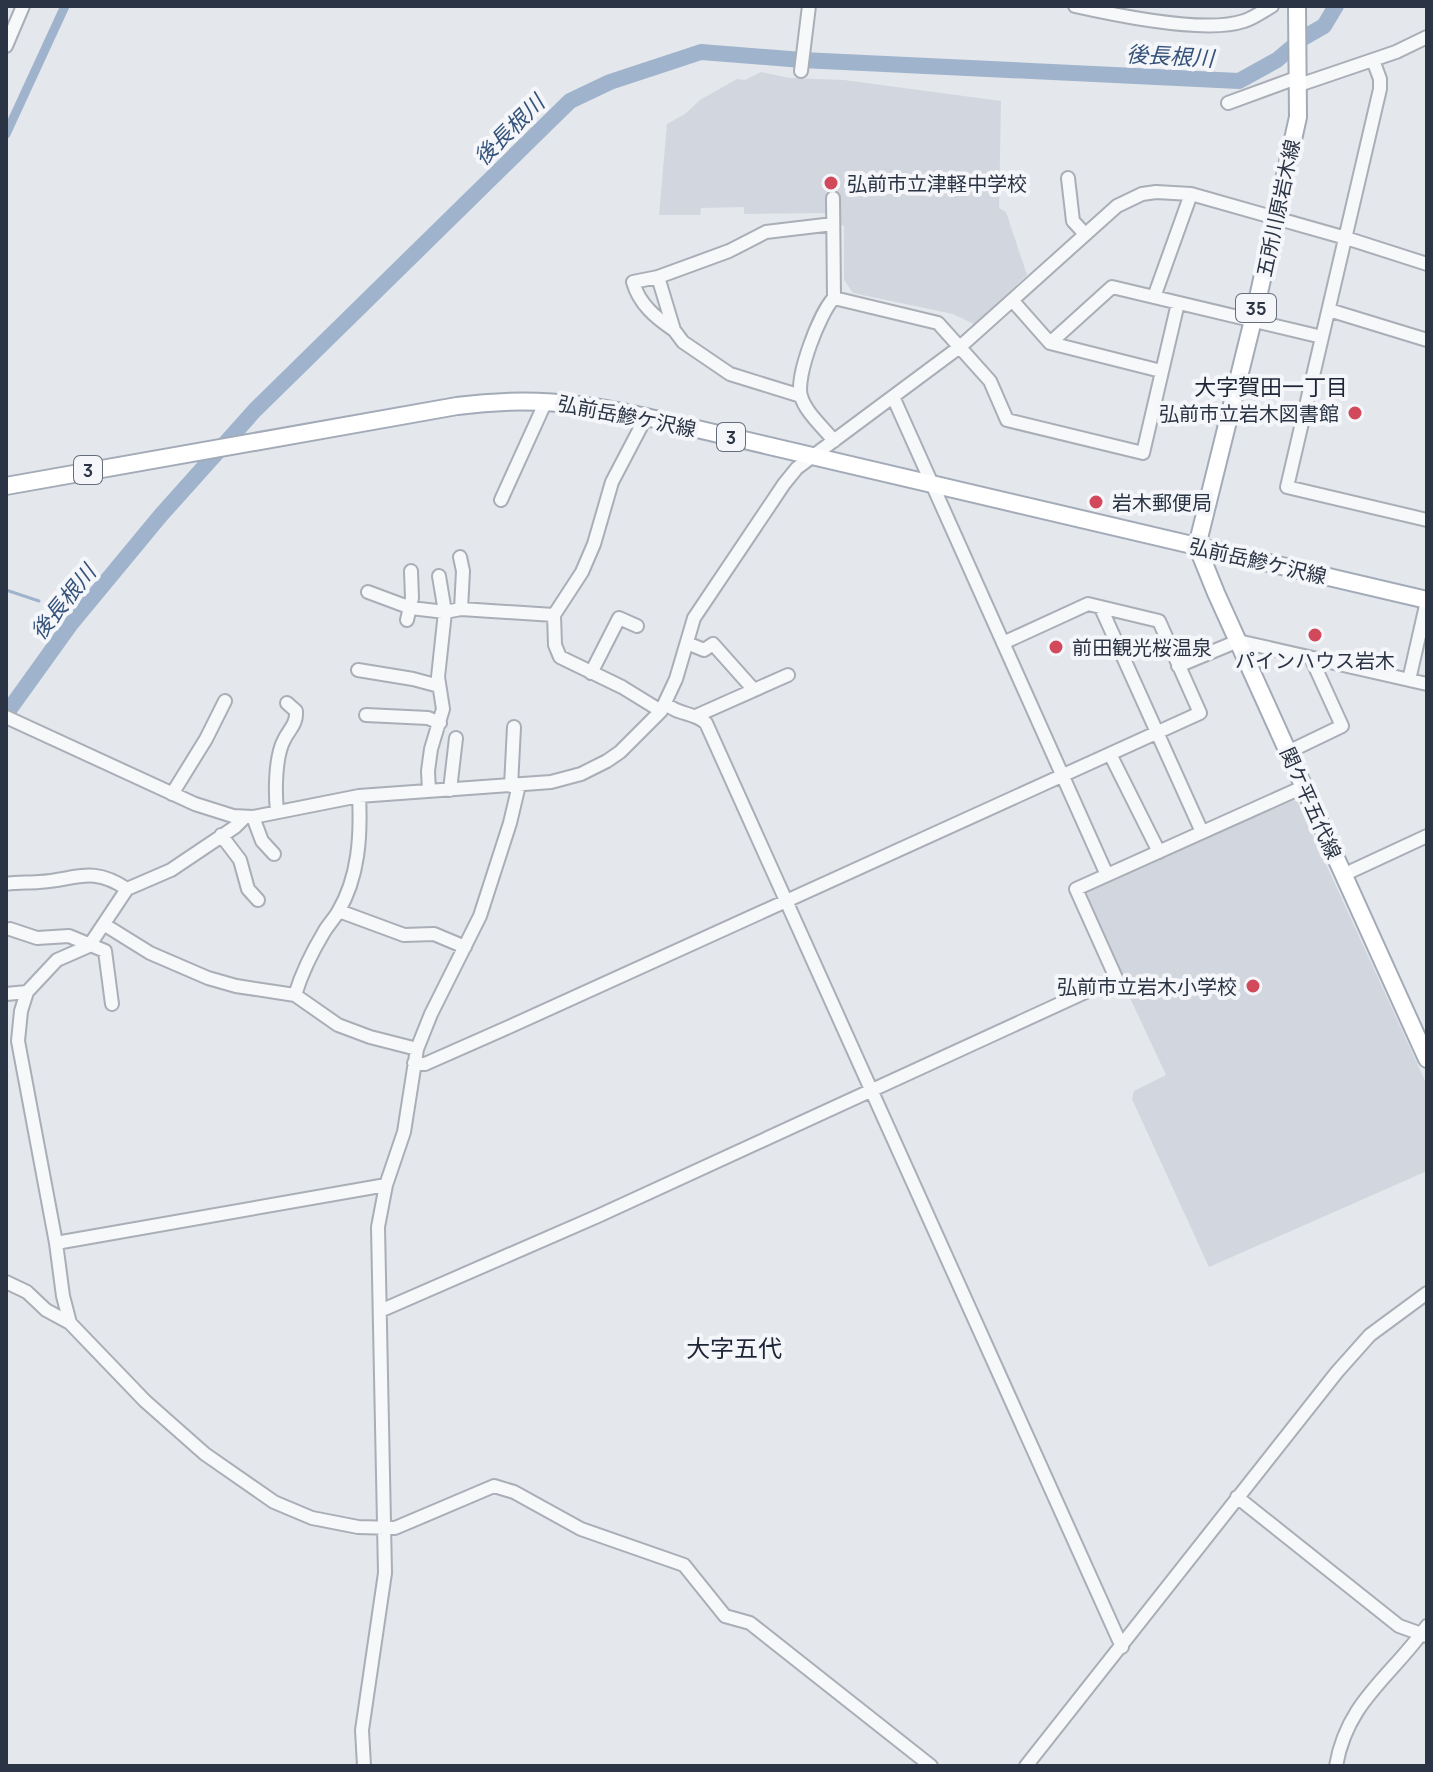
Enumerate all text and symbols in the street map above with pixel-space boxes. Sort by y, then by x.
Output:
water label: 後長根川 [1125,39,1217,73]
water label: 後長根川 [467,87,552,172]
street label: 五所川原岩木線 [1250,137,1306,279]
place label: 弘前市立津軽中学校 [847,170,1027,197]
marker: 弘前市立津軽中学校 [822,174,840,192]
road number: 35 [1236,294,1276,322]
district label: 大字賀田一丁目 [1194,372,1348,402]
street label: 弘前岳鰺ケ沢線 [556,389,698,443]
place label: 弘前市立岩木図書館 [1159,400,1339,427]
marker: 弘前市立岩木図書館 [1346,404,1364,422]
road number: 3 [717,423,745,451]
road number: 3 [74,456,102,484]
place label: 岩木郵便局 [1112,489,1212,516]
marker: 岩木郵便局 [1087,493,1105,511]
street label: 弘前岳鰺ケ沢線 [1187,532,1329,590]
water label: 後長根川 [24,557,104,646]
marker: パインハウス岩木 [1306,626,1324,644]
place label: 前田観光桜温泉 [1072,634,1212,661]
marker: 前田観光桜温泉 [1047,638,1065,656]
place label: パインハウス岩木 [1235,647,1395,674]
street label: 関ケ平五代線 [1274,743,1348,863]
place label: 弘前市立岩木小学校 [1057,973,1237,1000]
marker: 弘前市立岩木小学校 [1244,977,1262,995]
district label: 大字五代 [686,1331,782,1364]

